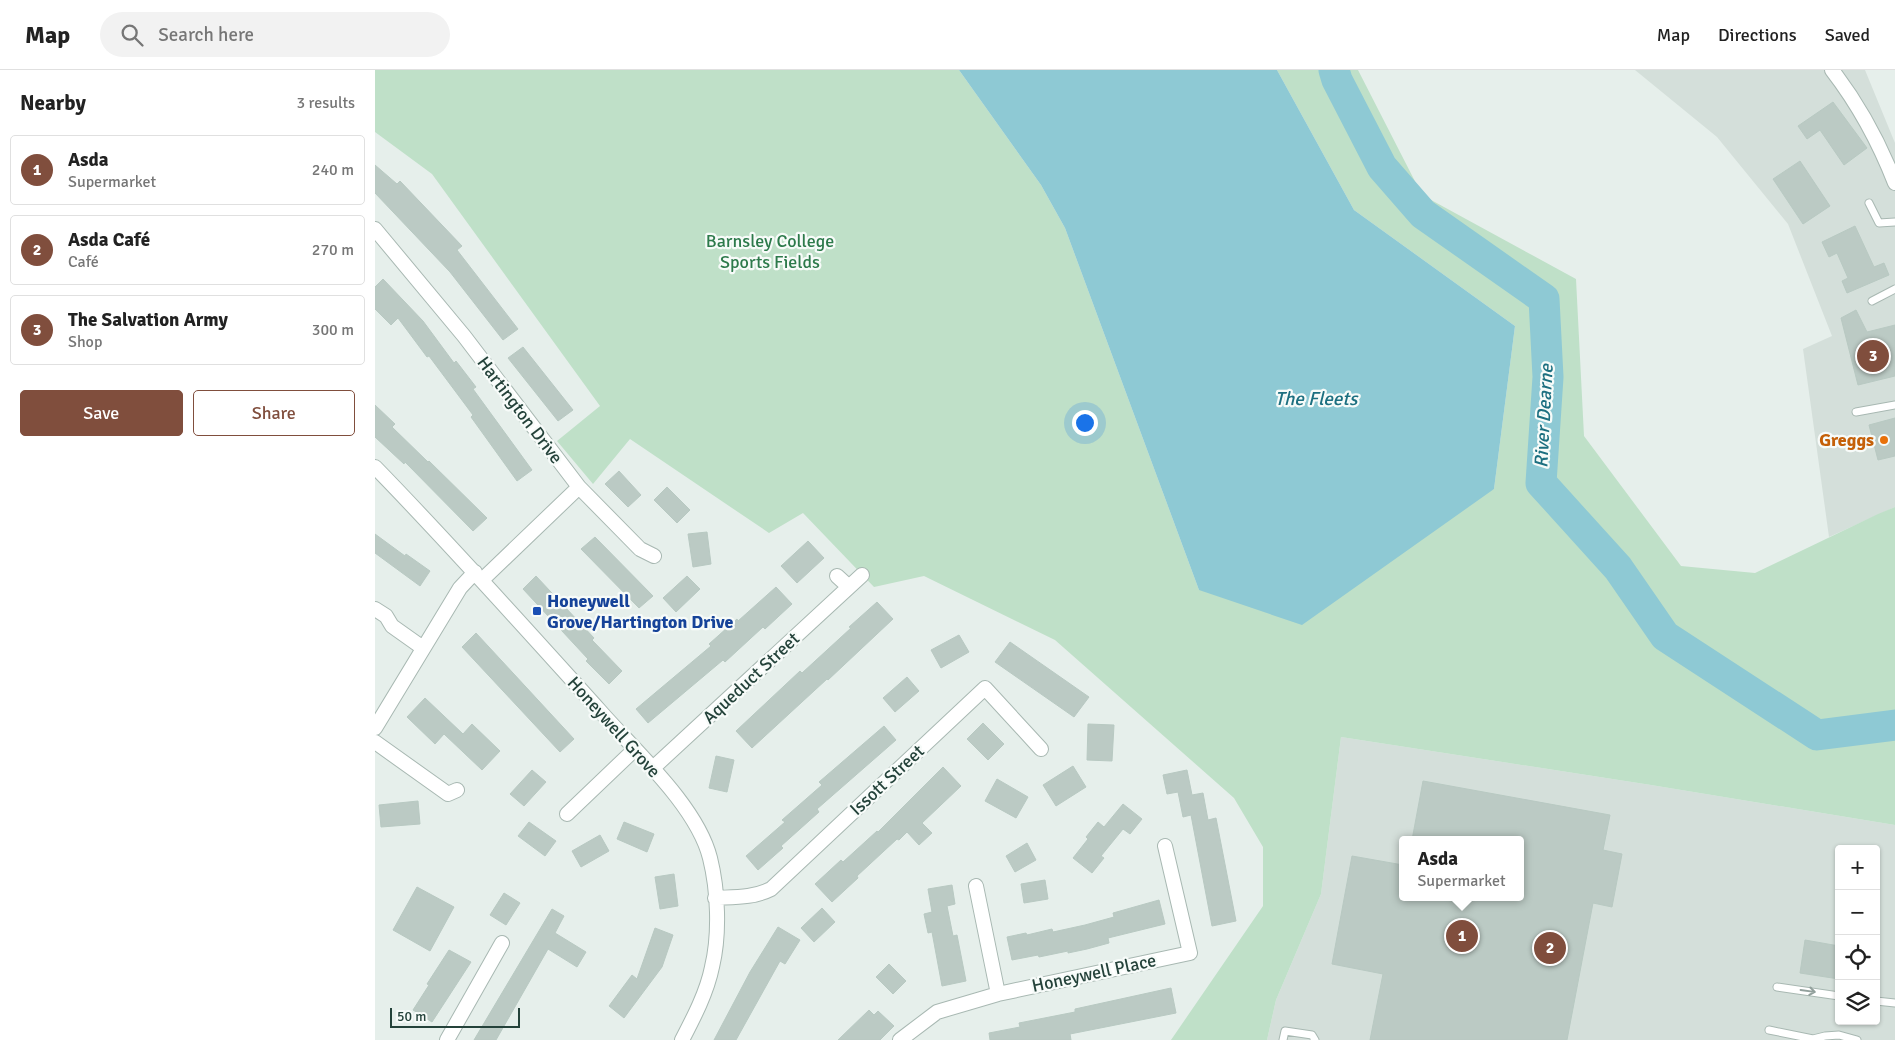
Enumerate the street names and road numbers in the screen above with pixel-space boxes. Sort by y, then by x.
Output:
street label: Hartington Drive [473,352,567,468]
street label: Aqueduct Street [698,628,804,728]
street label: Honeywell Grove [563,672,665,782]
street label: Issott Street [845,740,929,820]
street label: Honeywell Place [1030,949,1158,997]

